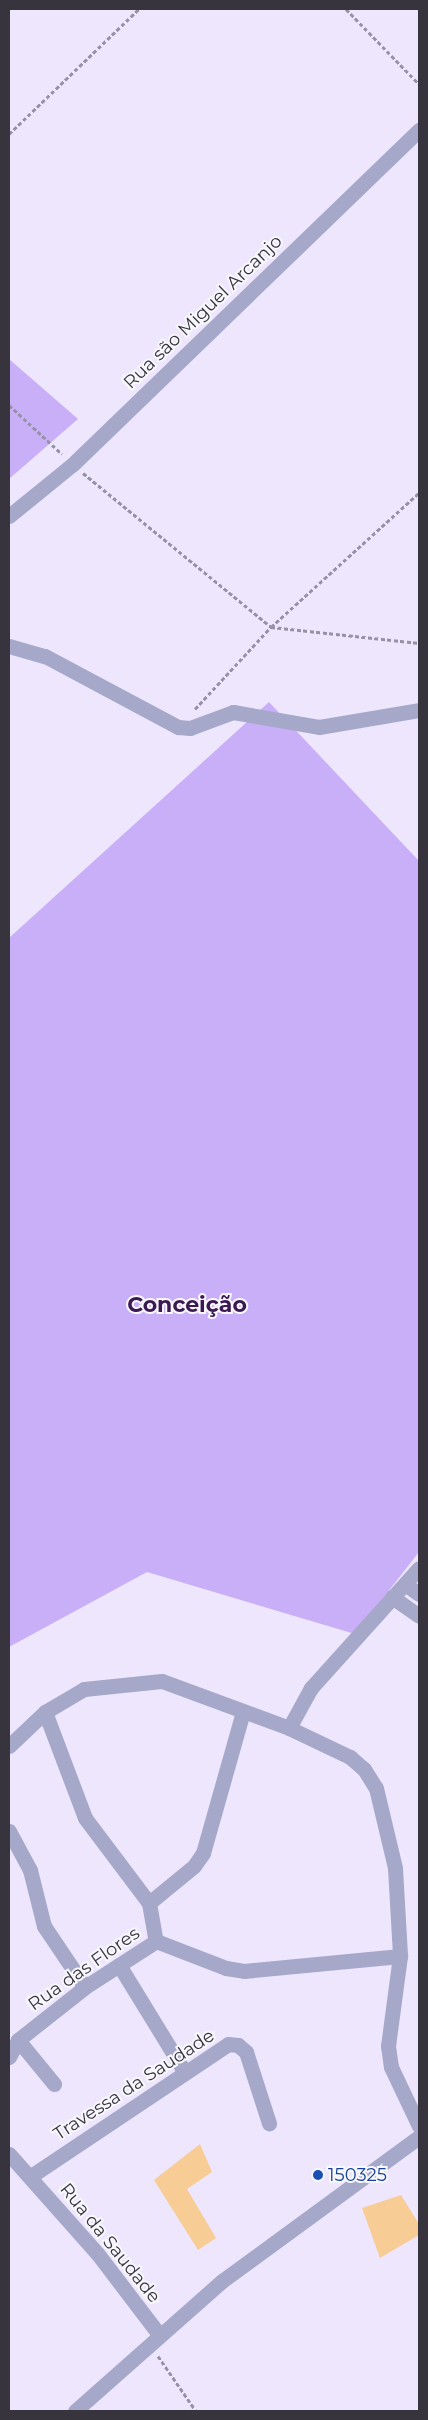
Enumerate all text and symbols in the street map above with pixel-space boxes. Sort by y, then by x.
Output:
street label: Rua são Miguel Arcanjo [119,231,287,393]
district label: Conceição [127,1292,247,1318]
street label: Rua das Flores [24,1923,144,2015]
street label: Travessa da Saudade [49,2025,219,2145]
place label: 150325 [328,2164,387,2186]
marker: 150325 [312,2169,324,2181]
street label: Rua da Saudade [55,2179,165,2307]

